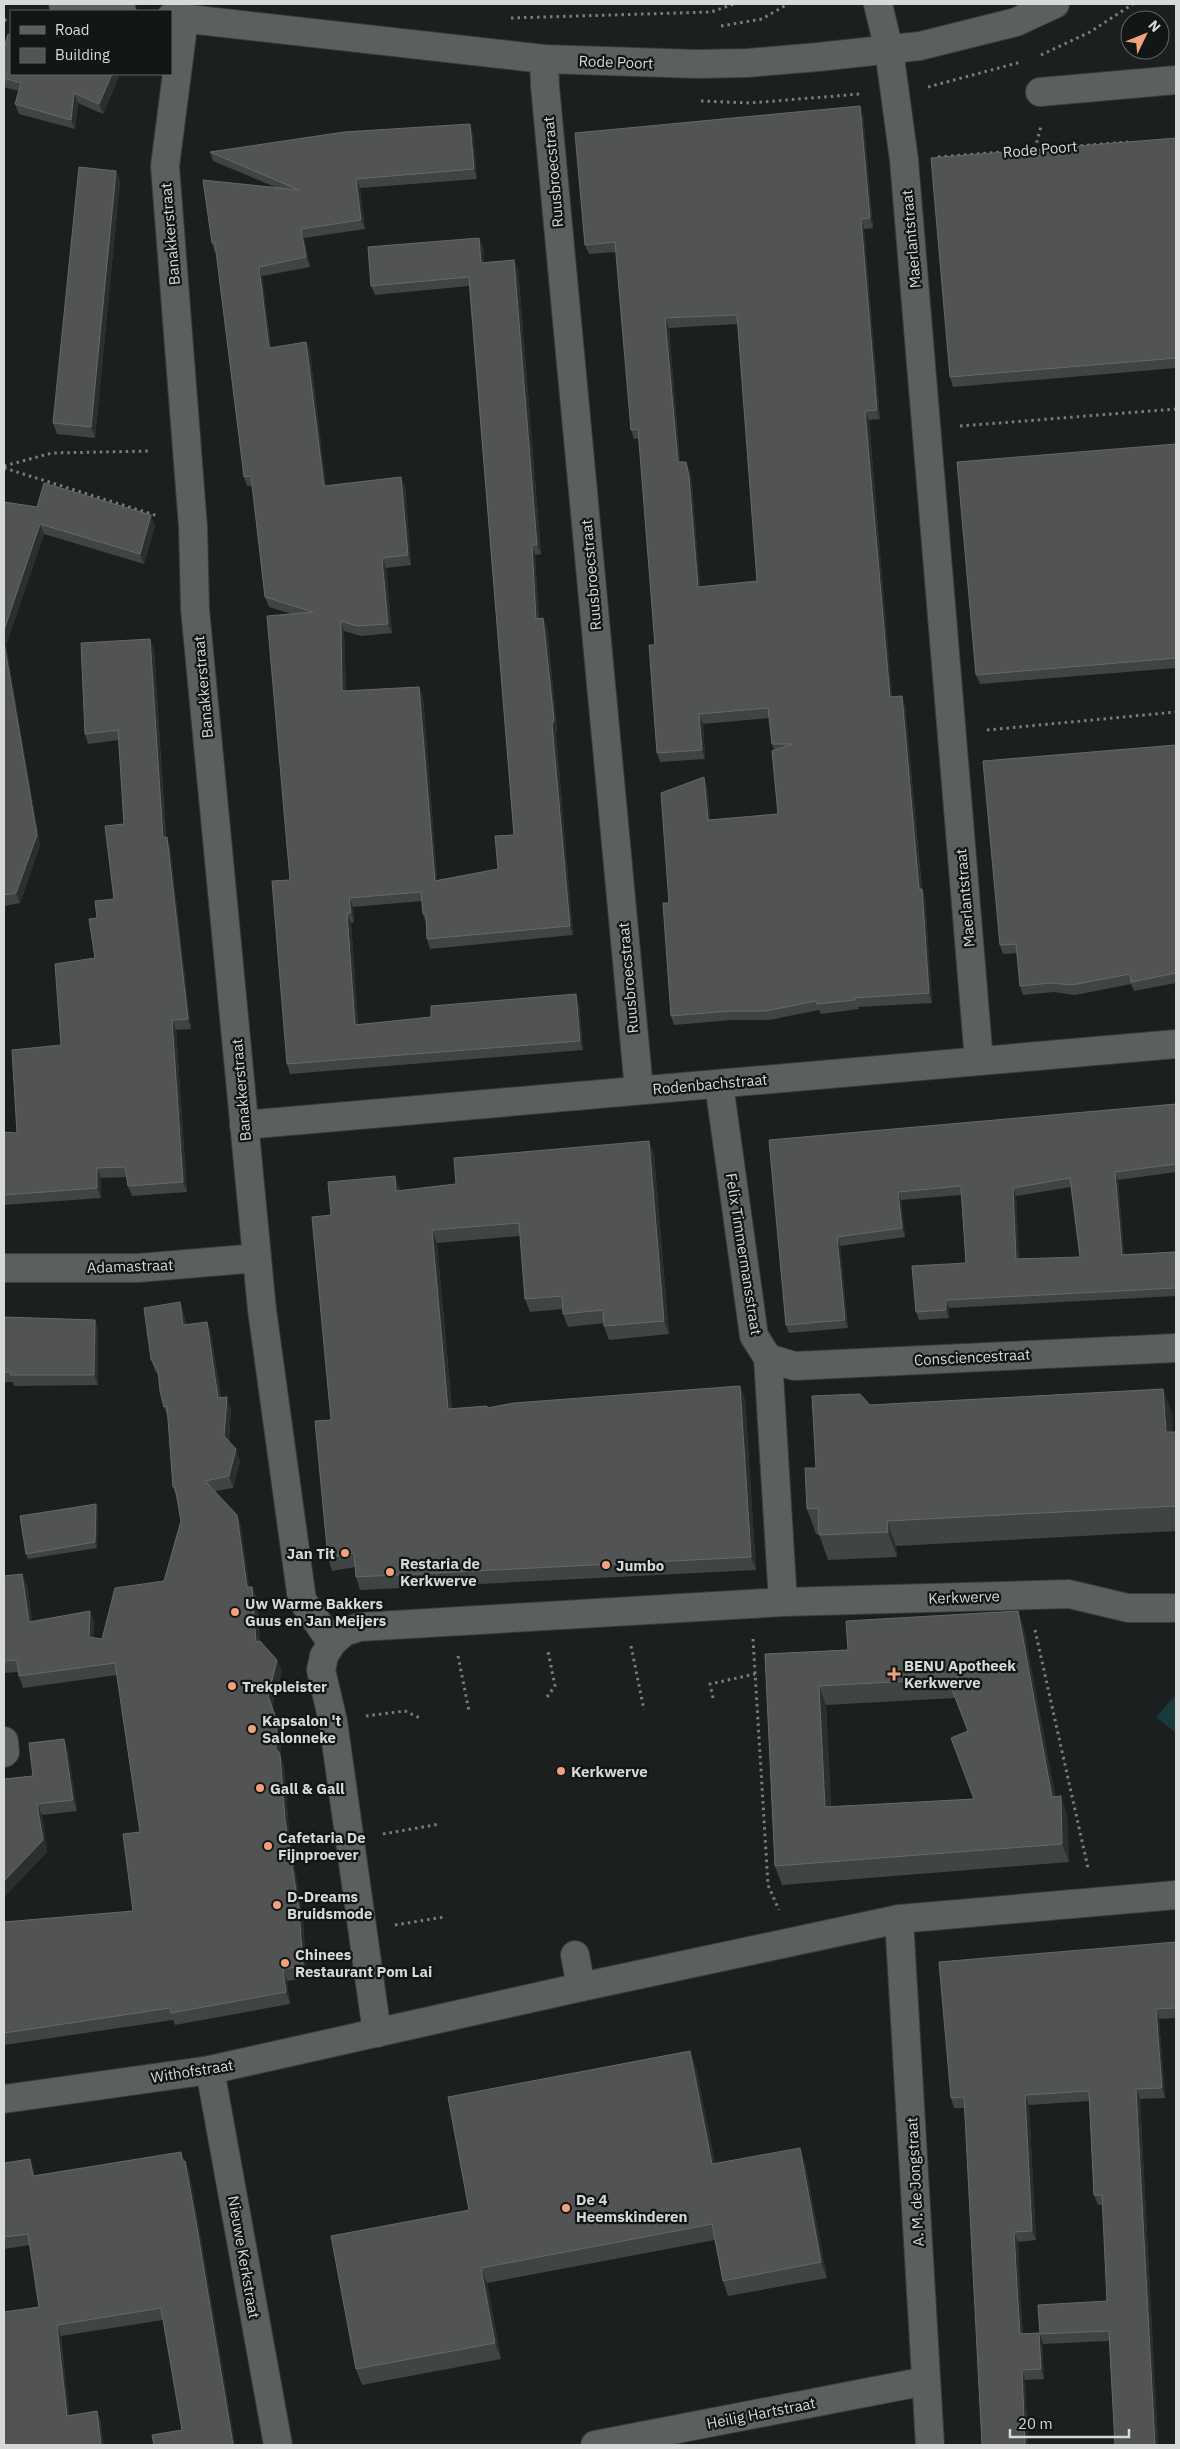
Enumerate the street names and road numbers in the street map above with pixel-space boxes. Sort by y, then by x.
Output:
street label: Rode Poort [578,51,654,73]
street label: Ruusbroecstraat [539,116,567,228]
street label: Rode Poort [1002,136,1078,162]
street label: Banakkerstraat [156,182,184,286]
street label: Maerlantstraat [897,189,925,289]
street label: Ruusbroecstraat [577,519,605,631]
street label: Banakkerstraat [189,635,217,739]
street label: Maerlantstraat [951,848,979,948]
street label: Ruusbroecstraat [614,922,642,1034]
street label: Banakkerstraat [227,1038,255,1142]
street label: Rodenbachstraat [652,1070,768,1098]
street label: Felix Timmermansstraat [722,1172,766,1336]
street label: Adamastraat [86,1255,174,1277]
street label: Consciencestraat [913,1344,1031,1370]
street label: Kerkwerve [928,1586,1000,1608]
street label: Withofstraat [149,2055,235,2087]
street label: A. M. de Jongstraat [902,2117,928,2247]
street label: Nieuwe Kerkstraat [224,2194,264,2320]
street label: Heilig Hartstraat [705,2393,817,2433]

